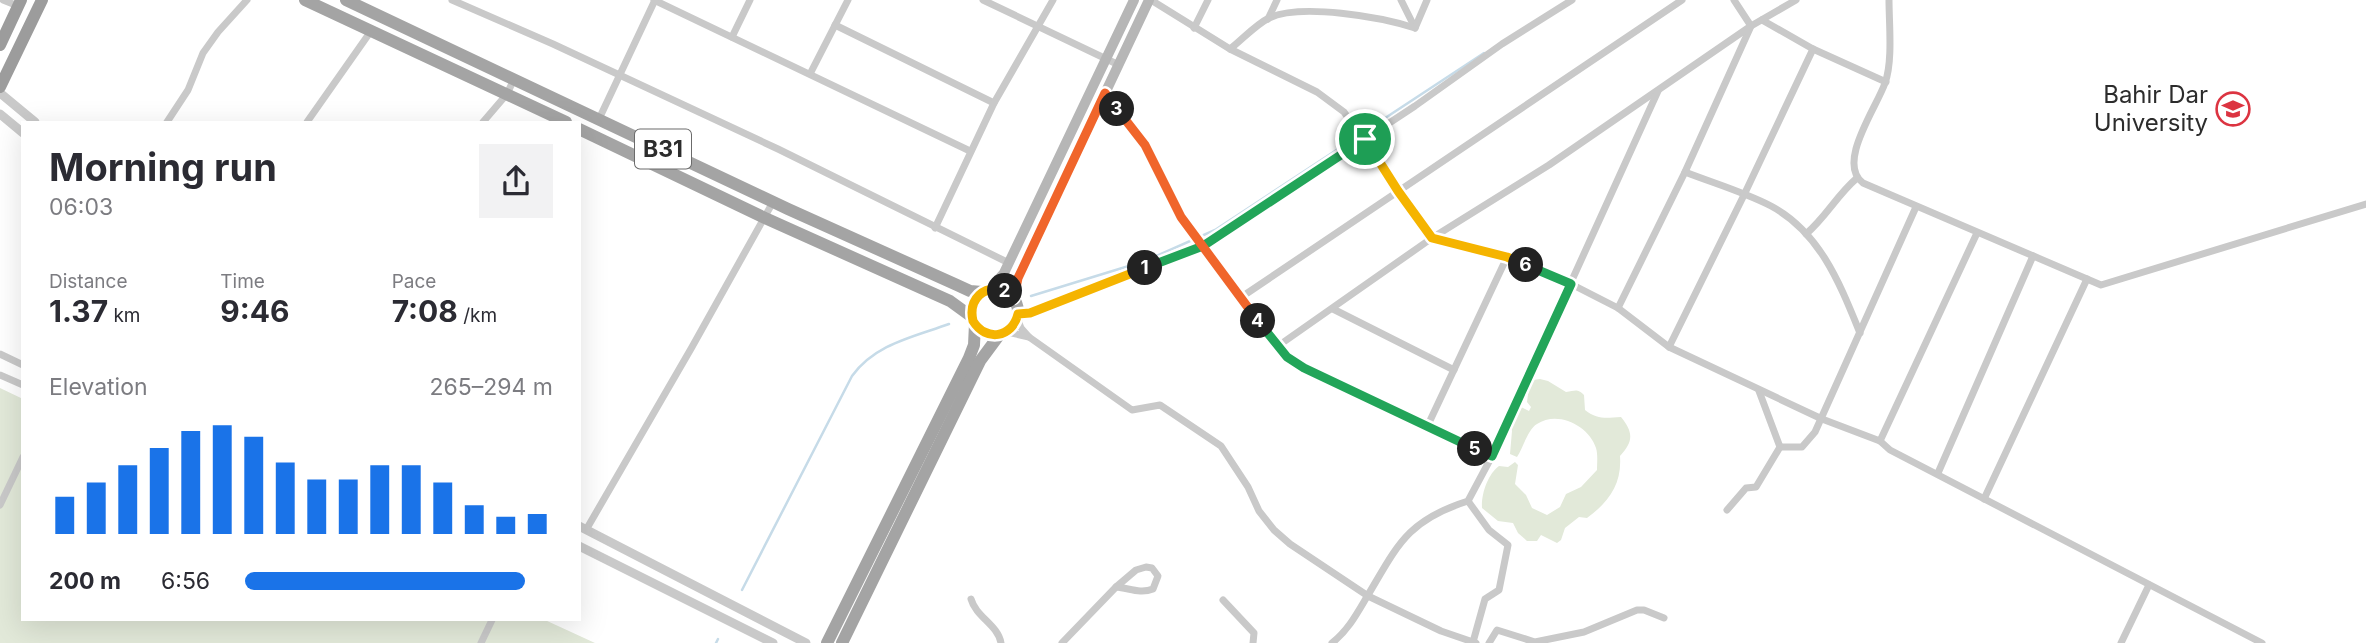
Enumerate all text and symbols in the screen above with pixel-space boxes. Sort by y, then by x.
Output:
place label: Bahir Dar University [2094,80,2208,137]
school or university icon: Bahir Dar University [2214,90,2252,128]
pin: 3 [1100,92,1134,126]
text: 3 [1110,97,1123,120]
pin [1335,109,1395,169]
icon: arrive [1346,120,1384,158]
road number: B31 [635,130,691,168]
text: Morning run [49,144,277,190]
button: share [479,144,553,218]
text: 06:03 [49,193,113,221]
pin: 6 [1508,247,1544,282]
pin: 1 [1128,250,1162,286]
text: 6 [1519,253,1532,276]
text: 1 [1140,256,1149,279]
text: Distance [49,270,127,293]
text: Time [220,270,265,293]
text: Pace [392,270,436,293]
pin: 2 [988,274,1023,308]
text: 2 [999,279,1010,302]
text: 1.37 [49,293,108,329]
text: 9:46 [220,293,290,329]
text: 7:08 [392,293,458,329]
text: km [108,304,141,327]
text: /km [458,304,497,327]
pin: 4 [1240,304,1276,338]
text: 4 [1251,309,1264,332]
text: Elevation [49,373,148,401]
text: 265–294 m [429,373,553,401]
pin: 5 [1458,432,1492,466]
text: 5 [1468,437,1481,460]
text: 200 m [49,567,121,595]
text: 6:56 [161,567,210,595]

